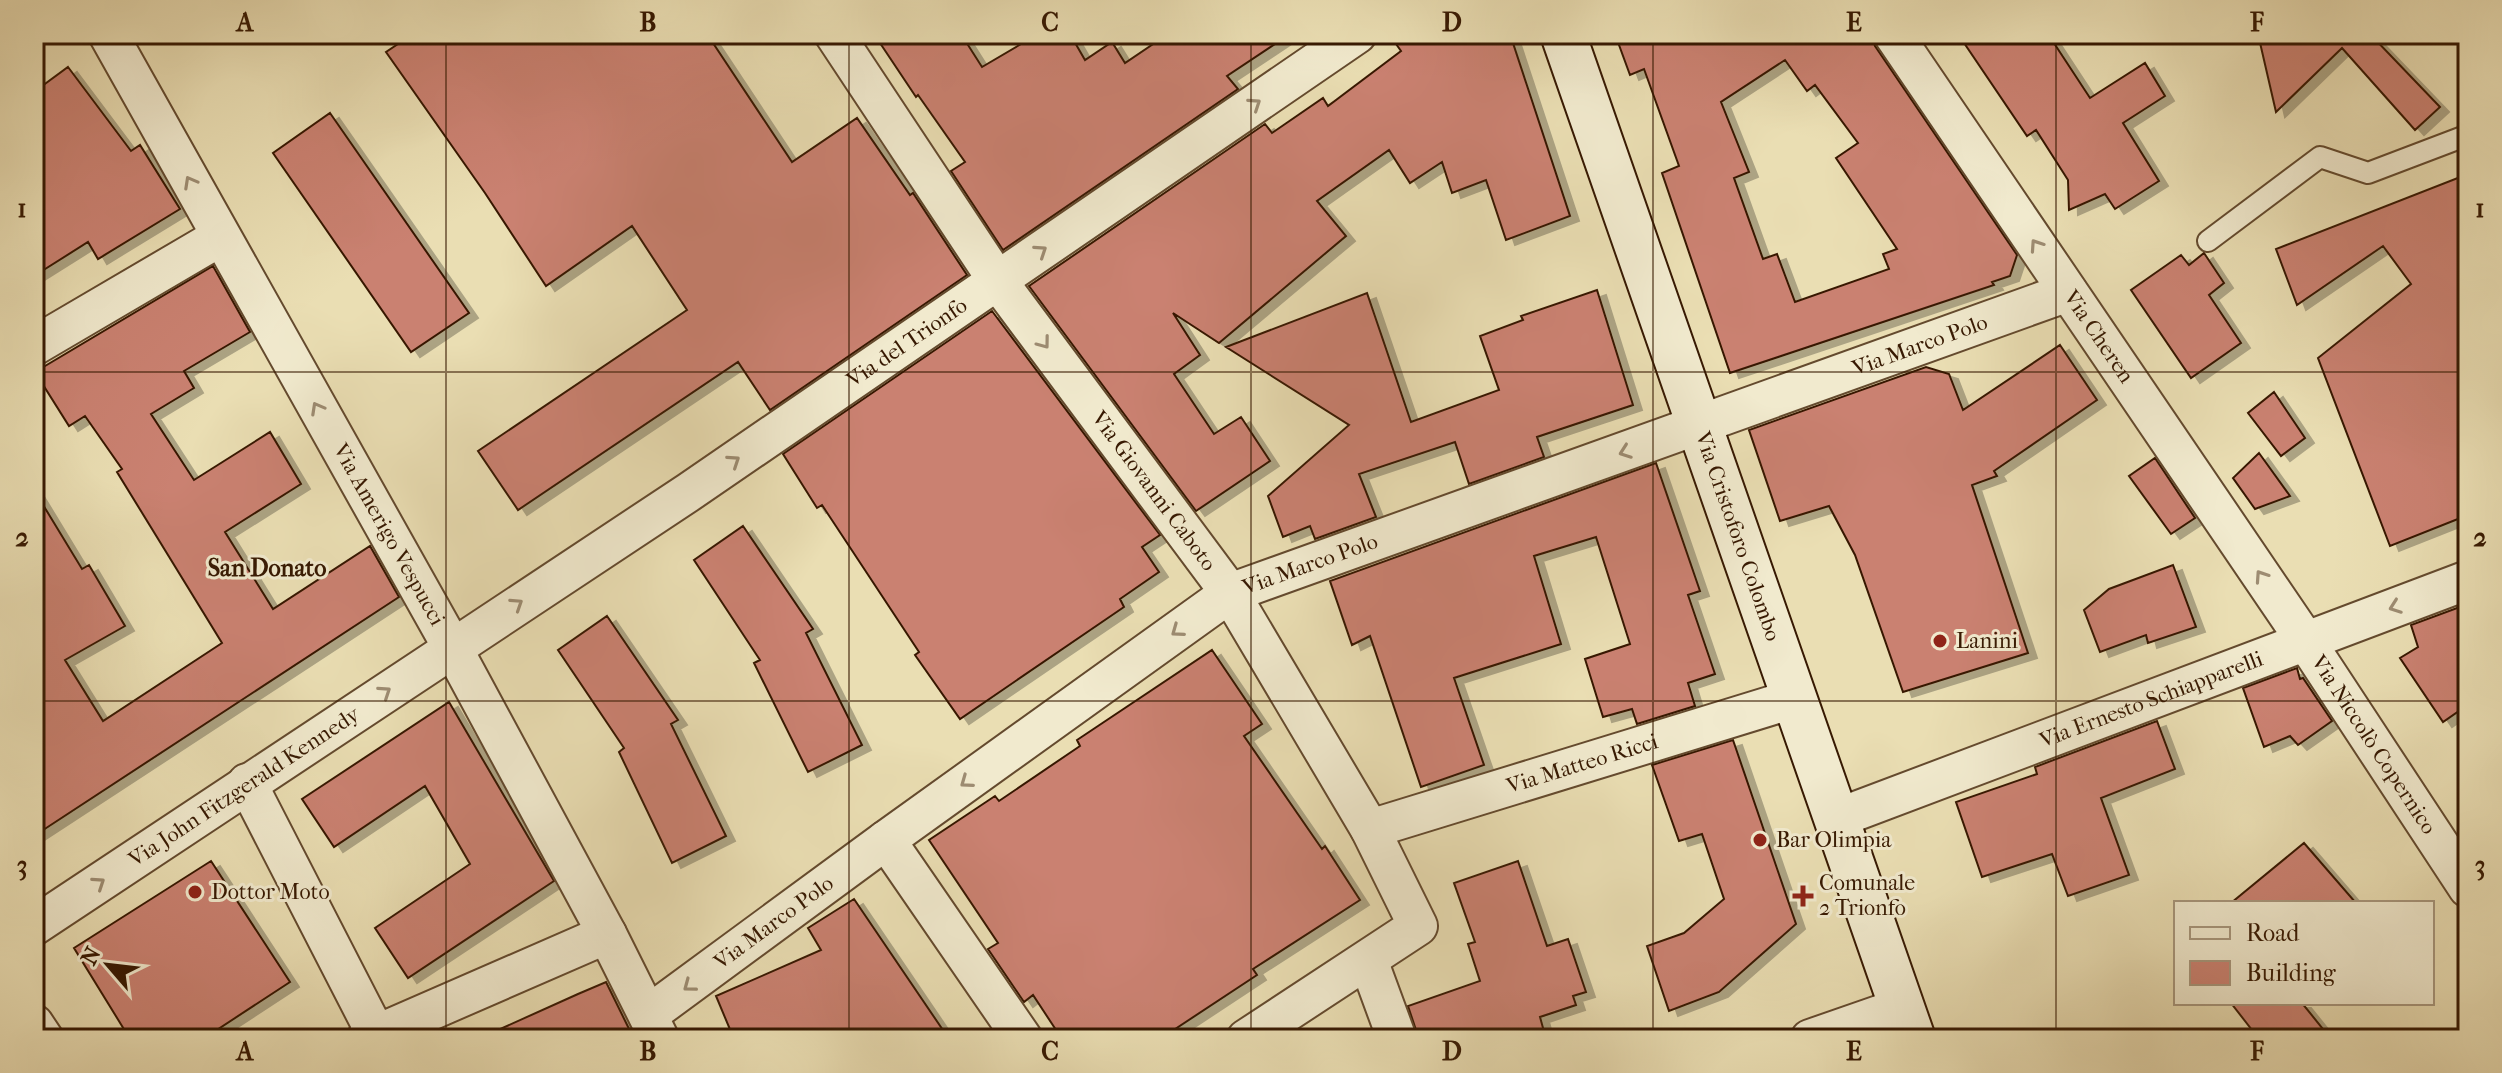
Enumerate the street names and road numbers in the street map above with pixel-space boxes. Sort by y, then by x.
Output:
street label: Via Cheren [2058,284,2140,388]
street label: Via del Trionfo [841,292,972,393]
street label: Via Marco Polo [1848,309,1991,382]
street label: Via Giovanni Caboto [1085,405,1222,576]
street label: Via Cristoforo Colombo [1689,427,1786,645]
street label: Via Amerigo Vespucci [327,438,451,631]
street label: Via Marco Polo [1238,528,1381,601]
street label: Via Ernesto Schiapparelli [2035,645,2267,754]
street label: Via Niccolò Copernico [2305,649,2442,839]
street label: Via John Fitzgerald Kennedy [123,700,365,873]
street label: Via Matteo Ricci [1503,728,1661,800]
street label: Via Marco Polo [708,870,838,976]

